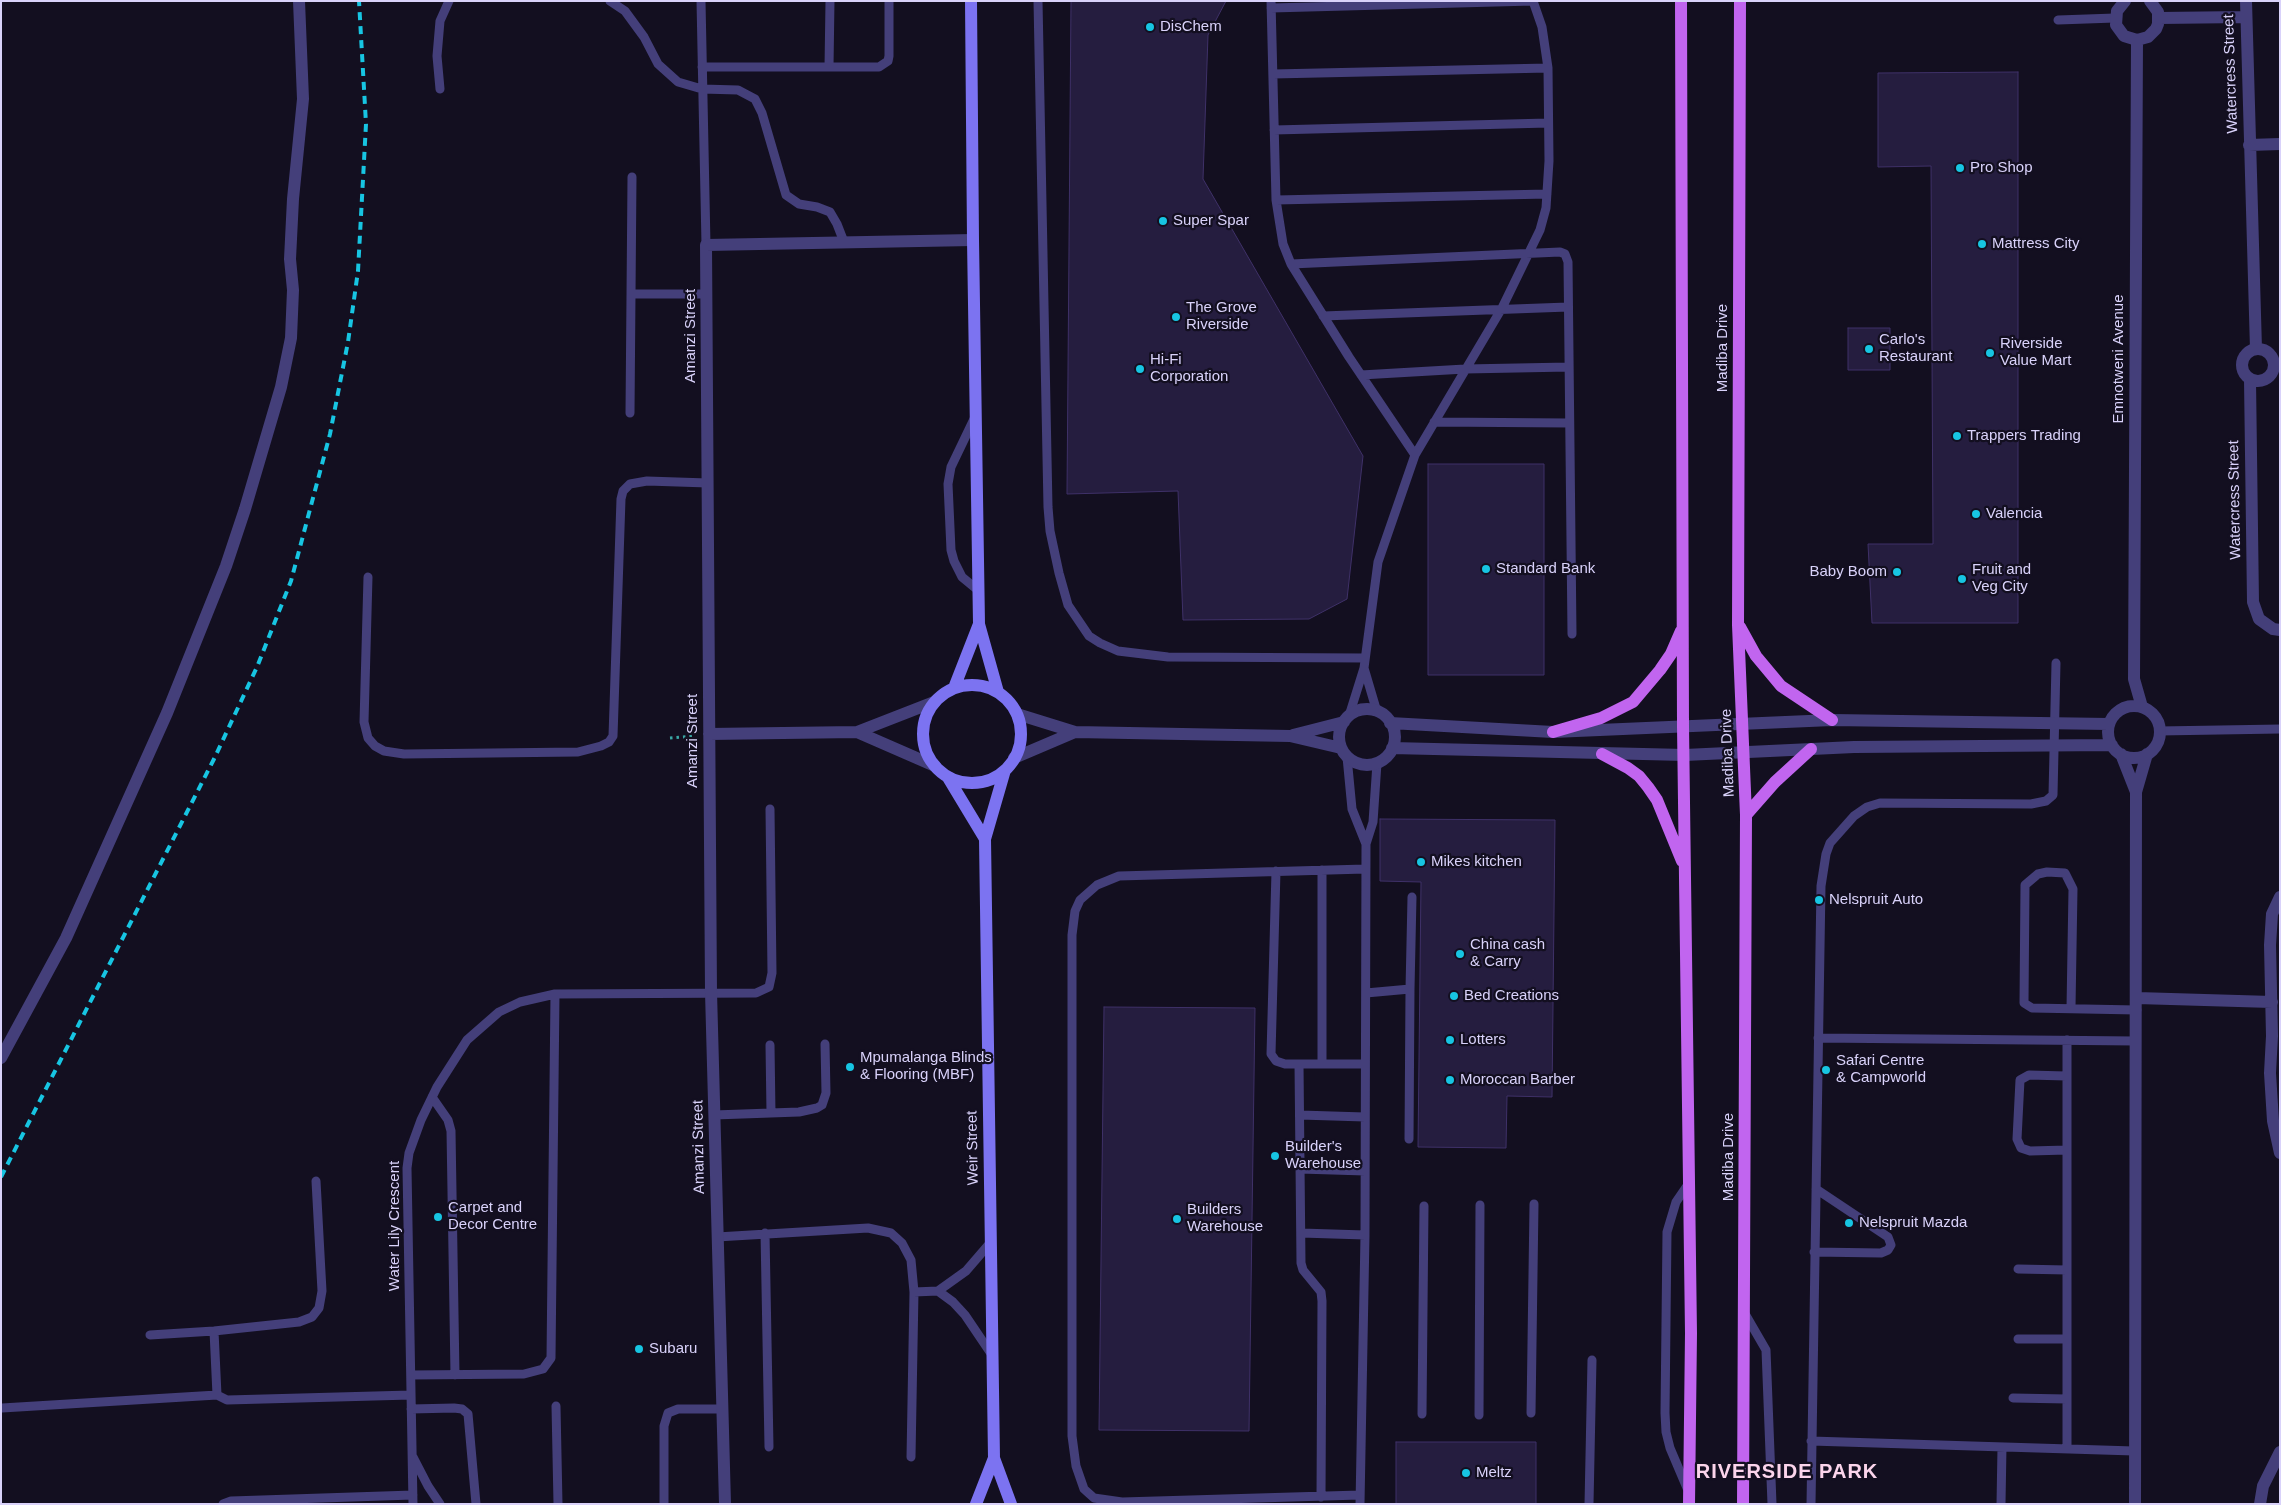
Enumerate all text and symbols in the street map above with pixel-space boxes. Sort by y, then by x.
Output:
street label: Watercress Street [2220,14,2242,134]
place label: DisChem [1160,18,1222,36]
marker: DisChem [1144,21,1156,33]
place label: Pro Shop [1970,159,2033,177]
marker: Pro Shop [1954,162,1966,174]
place label: Super Spar [1173,212,1249,230]
marker: Super Spar [1157,215,1169,227]
place label: Mattress City [1992,235,2080,253]
marker: Mattress City [1976,238,1988,250]
street label: Amanzi Street [682,289,700,383]
street label: Emnotweni Avenue [2110,295,2128,423]
place label: The Grove Riverside [1186,299,1257,334]
street label: Madiba Drive [1714,304,1732,392]
marker: The Grove Riverside [1170,311,1182,323]
place label: Carlo's Restaurant [1879,331,1952,366]
place label: Riverside Value Mart [2000,335,2071,370]
marker: Carlo's Restaurant [1863,343,1875,355]
marker: Riverside Value Mart [1984,347,1996,359]
place label: Hi-Fi Corporation [1150,351,1228,386]
marker: Hi-Fi Corporation [1134,363,1146,375]
place label: Trappers Trading [1967,427,2081,445]
marker: Trappers Trading [1951,430,1963,442]
street label: Watercress Street [2225,440,2245,560]
place label: Valencia [1986,505,2042,523]
marker: Valencia [1970,508,1982,520]
place label: Standard Bank [1496,560,1595,578]
place label: Fruit and Veg City [1972,561,2031,596]
marker: Standard Bank [1480,563,1492,575]
place label: Baby Boom [1809,563,1887,581]
marker: Baby Boom [1891,566,1903,578]
marker: Fruit and Veg City [1956,573,1968,585]
street label: Amanzi Street [684,694,702,788]
street label: Madiba Drive [1717,709,1739,797]
place label: Mikes kitchen [1431,853,1522,871]
marker: Mikes kitchen [1415,856,1427,868]
place label: Nelspruit Auto [1829,891,1923,909]
marker: Nelspruit Auto [1813,894,1825,906]
place label: China cash & Carry [1470,936,1545,971]
marker: China cash & Carry [1454,948,1466,960]
place label: Bed Creations [1464,987,1559,1005]
marker: Bed Creations [1448,990,1460,1002]
place label: Lotters [1460,1031,1506,1049]
marker: Lotters [1444,1034,1456,1046]
place label: Mpumalanga Blinds & Flooring (MBF) [860,1049,992,1084]
place label: Safari Centre & Campworld [1836,1052,1926,1087]
marker: Mpumalanga Blinds & Flooring (MBF) [844,1061,856,1073]
marker: Safari Centre & Campworld [1820,1064,1832,1076]
place label: Moroccan Barber [1460,1071,1575,1089]
marker: Moroccan Barber [1444,1074,1456,1086]
street label: Amanzi Street [689,1100,709,1194]
street label: Weir Street [963,1110,983,1186]
street label: Madiba Drive [1720,1113,1738,1201]
place label: Builder's Warehouse [1285,1138,1361,1173]
marker: Builder's Warehouse [1269,1150,1281,1162]
street label: Water Lily Crescent [386,1161,404,1291]
place label: Carpet and Decor Centre [448,1199,537,1234]
place label: Builders Warehouse [1187,1201,1263,1236]
marker: Carpet and Decor Centre [432,1211,444,1223]
marker: Builders Warehouse [1171,1213,1183,1225]
place label: Nelspruit Mazda [1859,1214,1967,1232]
marker: Nelspruit Mazda [1843,1217,1855,1229]
place label: Subaru [649,1340,697,1358]
marker: Subaru [633,1343,645,1355]
district label: RIVERSIDE PARK [1694,1460,1880,1484]
place label: Meltz [1476,1464,1512,1482]
marker: Meltz [1460,1467,1472,1479]

